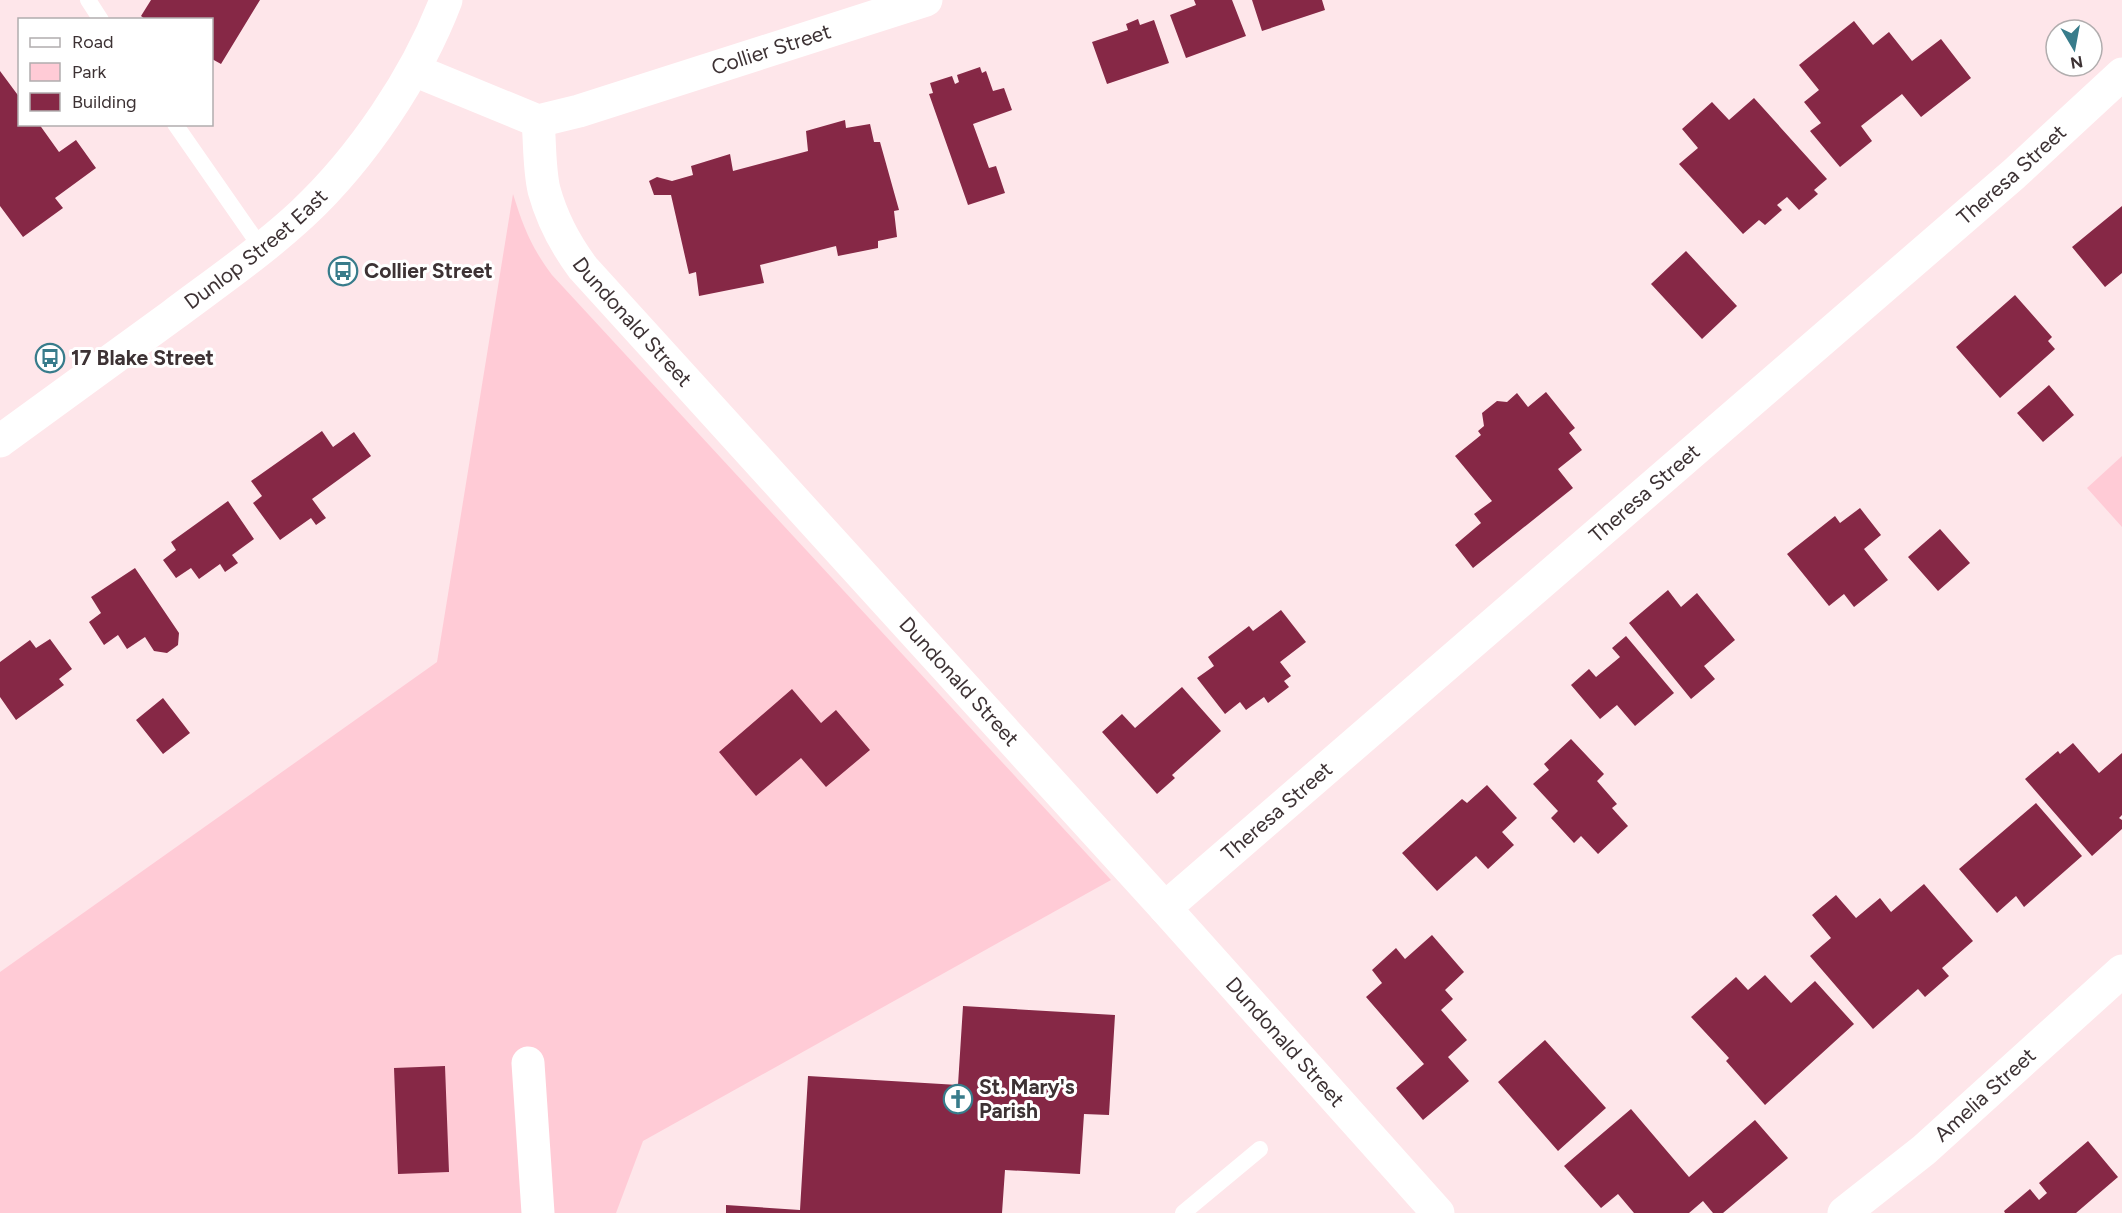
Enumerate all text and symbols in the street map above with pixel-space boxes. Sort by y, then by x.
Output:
legend [18,18,213,126]
street label: Collier Street [708,18,834,80]
north arrow [2044,18,2104,78]
text: Road [72,31,113,53]
text: N [2069,52,2084,73]
text: Park [72,61,107,83]
text: Building [72,91,137,113]
street label: Theresa Street [1952,119,2071,230]
street label: Dunlop Street East [179,183,332,314]
street label: Dundonald Street [567,252,698,391]
bus stop icon: Collier Street [327,255,359,287]
place label: Collier Street [364,258,493,283]
bus stop icon: 17 Blake Street [34,342,66,374]
place label: 17 Blake Street [71,345,214,370]
street label: Theresa Street [1584,438,1705,548]
street label: Dundonald Street [894,611,1024,751]
street label: Theresa Street [1216,756,1337,865]
street label: Dundonald Street [1221,972,1350,1112]
street label: Amelia Street [1929,1042,2040,1147]
place label: St. Mary's Parish [979,1074,1075,1123]
church icon: St. Mary's Parish [942,1083,974,1115]

